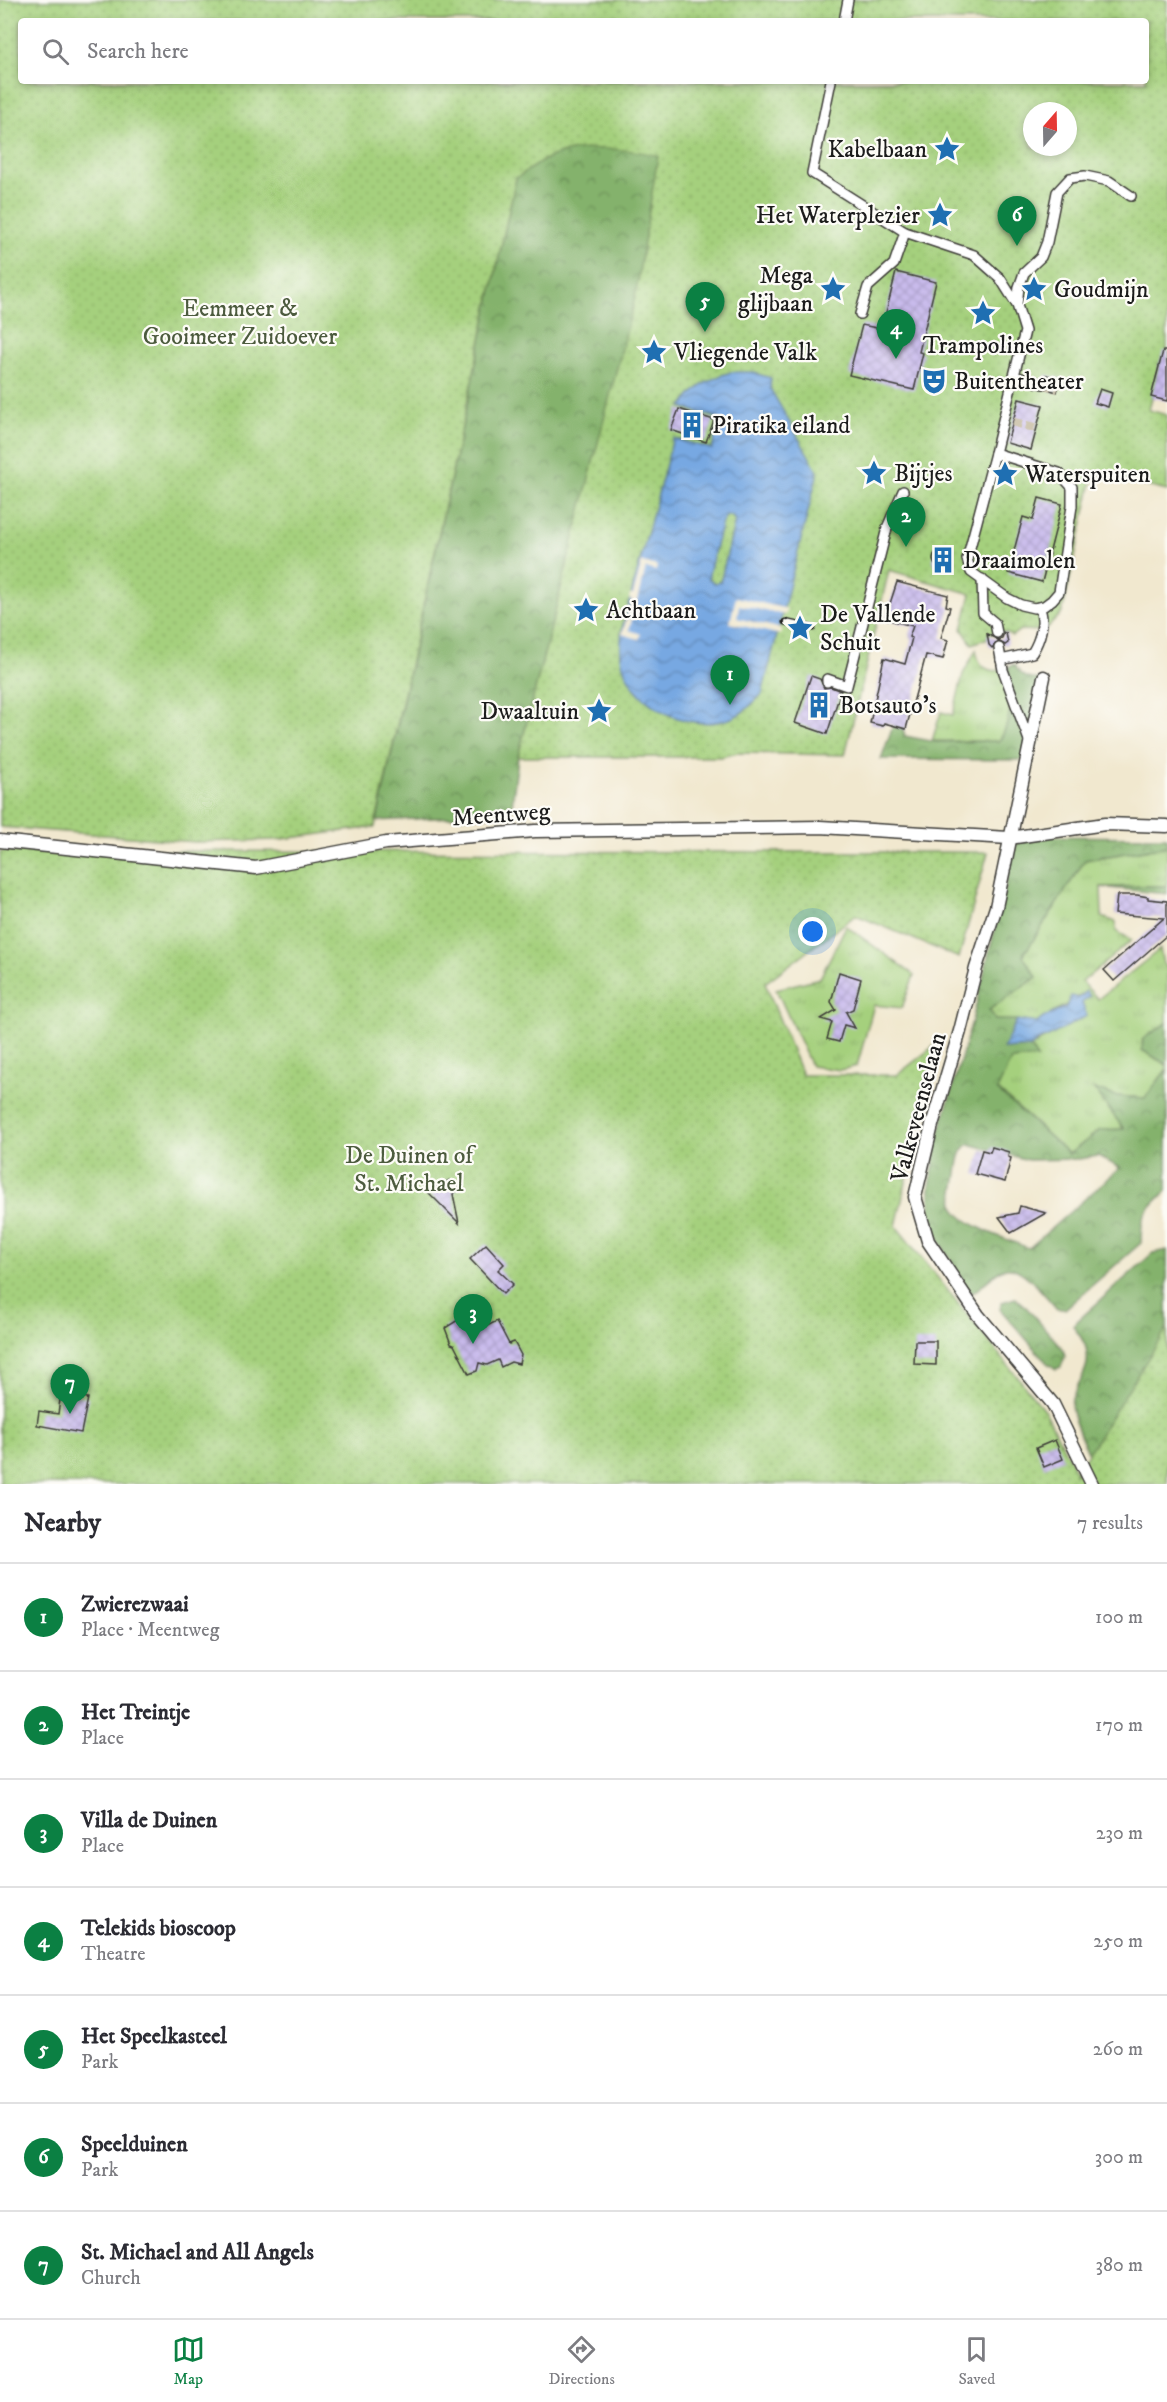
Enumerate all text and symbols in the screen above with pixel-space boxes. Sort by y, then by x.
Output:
search box [18,18,1149,84]
icon: search [39,35,72,68]
text: Search here [87,38,189,65]
north arrow [1023,102,1077,156]
place icon: Kabelbaan [932,134,962,164]
place label: Kabelbaan [827,135,927,165]
pin: 6 [998,196,1036,246]
place icon: Het Waterplezier [925,200,955,230]
place label: Het Waterplezier [756,201,920,231]
place label: Mega glijbaan [738,261,814,319]
place icon: Mega glijbaan [818,274,848,304]
place icon: Goudmijn [1019,274,1049,304]
place label: Goudmijn [1054,275,1149,305]
pin: 5 [686,282,724,332]
park label: Eemmeer & Gooimeer Zuidoever [143,294,337,352]
place icon: Trampolines [968,298,998,328]
pin: 4 [876,310,916,359]
place label: Trampolines [923,331,1043,361]
place icon: Vliegende Valk [639,337,669,367]
place label: Vliegende Valk [673,338,817,368]
theatre icon: Buitentheater [919,366,949,396]
place label: Buitentheater [954,367,1084,397]
building icon: Piratika eiland [677,410,707,440]
place label: Piratika eiland [712,411,850,441]
place icon: Bijtjes [859,458,889,488]
place label: Bijtjes [894,459,952,489]
place icon: Waterspuiten [990,459,1020,489]
place label: Waterspuiten [1024,460,1151,490]
pin: 2 [886,498,926,547]
building icon: Draaimolen [928,545,958,575]
place label: Draaimolen [963,546,1076,576]
place icon: Achtbaan [571,595,601,625]
place label: Achtbaan [606,596,696,626]
place label: De Vallende Schuit [820,600,936,658]
place icon: De Vallende Schuit [785,613,815,643]
pin: 1 [710,656,750,705]
building icon: Botsauto's [804,690,834,720]
place label: Botsauto's [839,691,937,721]
place icon: Dwaaltuin [584,696,614,726]
place label: Dwaaltuin [480,697,579,727]
street label: Meentweg [451,797,552,833]
your location [798,917,827,946]
street label: Valkeveenselaan [884,1029,953,1186]
park label: De Duinen of St. Michael [345,1141,476,1199]
pin: 3 [454,1294,492,1344]
pin: 7 [50,1364,90,1414]
text: Nearby [24,1507,101,1540]
text: 7 results [1077,1511,1143,1536]
text: Zwierezwaai [81,1591,189,1618]
text: 1 [40,1605,47,1630]
text: 100 m [1095,1605,1143,1630]
text: Place · Meentweg [81,1618,219,1643]
text: Het Treintje [81,1699,190,1726]
text: 2 [39,1713,48,1738]
text: 170 m [1095,1713,1143,1738]
text: Place [81,1726,124,1751]
text: Villa de Duinen [81,1807,217,1834]
text: 3 [40,1821,47,1846]
text: 230 m [1096,1821,1143,1846]
text: Place [81,1834,124,1859]
text: Telekids bioscoop [81,1915,236,1942]
text: 4 [38,1929,49,1954]
text: 250 m [1093,1929,1143,1954]
text: Theatre [81,1942,145,1967]
text: Het Speelkasteel [81,2023,227,2050]
text: 5 [39,2037,48,2062]
text: 260 m [1093,2037,1143,2062]
text: Park [81,2050,118,2075]
text: Speelduinen [81,2131,188,2158]
text: 6 [38,2145,49,2170]
text: 300 m [1095,2145,1143,2170]
text: Park [81,2158,118,2183]
text: St. Michael and All Angels [81,2239,314,2266]
text: 7 [38,2253,49,2278]
text: 380 m [1095,2253,1143,2278]
text: Church [81,2266,141,2291]
tab: Map [172,2333,205,2389]
tab: Directions [548,2333,615,2389]
tab: Saved [958,2333,995,2389]

